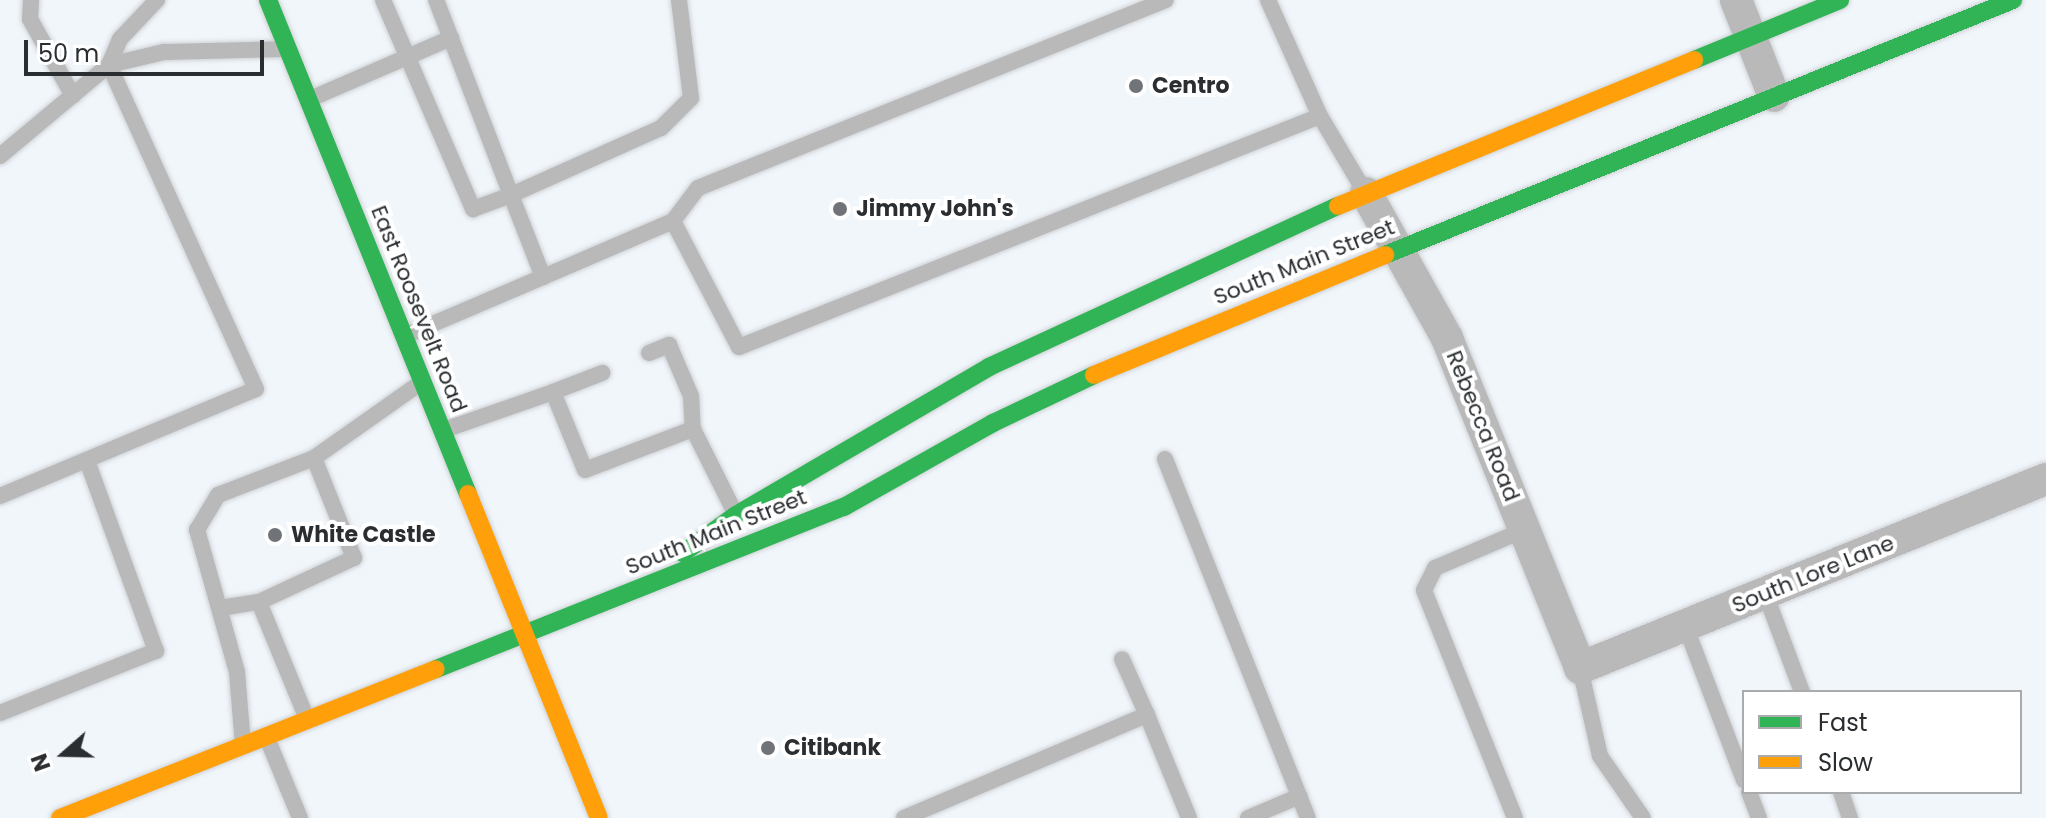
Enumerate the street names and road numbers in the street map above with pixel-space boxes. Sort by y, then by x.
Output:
street label: East Roosevelt Road [365,202,473,416]
street label: South Main Street [1210,214,1398,310]
street label: Rebecca Road [1441,347,1525,505]
street label: South Main Street [622,484,810,580]
street label: South Lore Lane [1728,529,1898,619]

